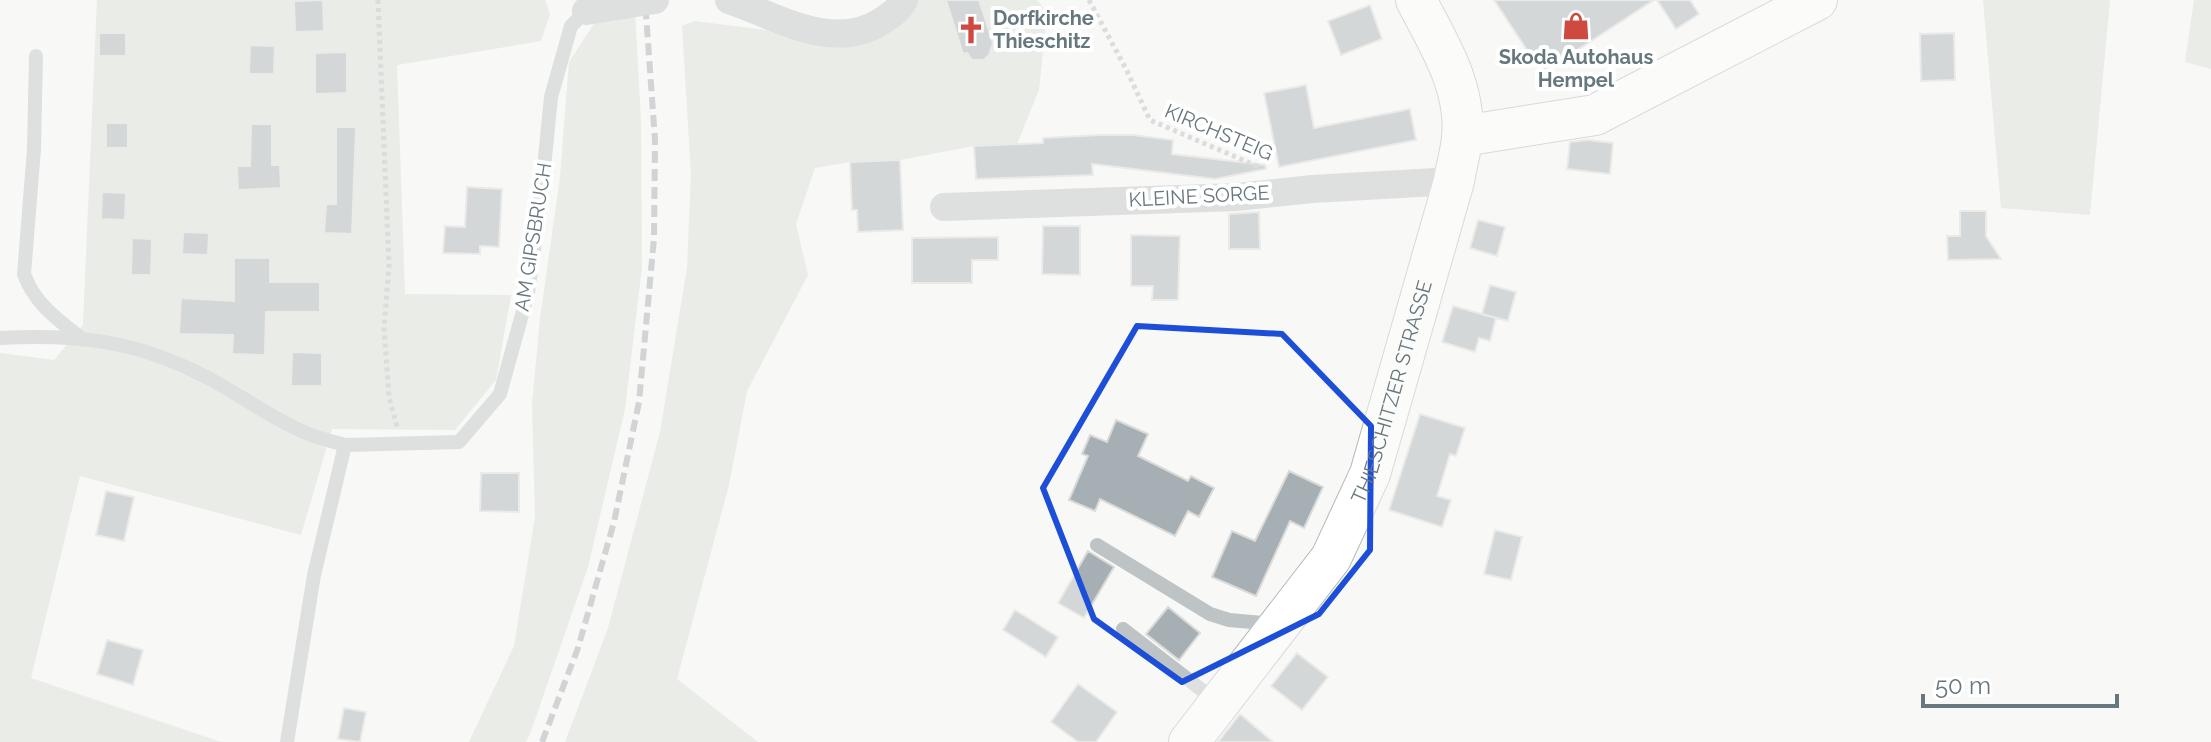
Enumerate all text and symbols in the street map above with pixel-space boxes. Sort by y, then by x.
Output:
place label: Dorfkirche Thieschitz [993,6,1094,53]
shop icon: Skoda Autohaus Hempel [1561,11,1591,41]
church icon: Dorfkirche Thieschitz [956,15,986,45]
place label: Skoda Autohaus Hempel [1499,45,1653,92]
street label: KIRCHSTEIG [1161,98,1277,166]
street label: AM GIPSBRUCH [509,161,557,313]
street label: KLEINE SORGE [1128,180,1270,212]
street label: THIESCHITZER STRASSE [1346,278,1437,507]
scale bar [1923,658,2117,708]
text: 50 m [1935,671,1991,700]

